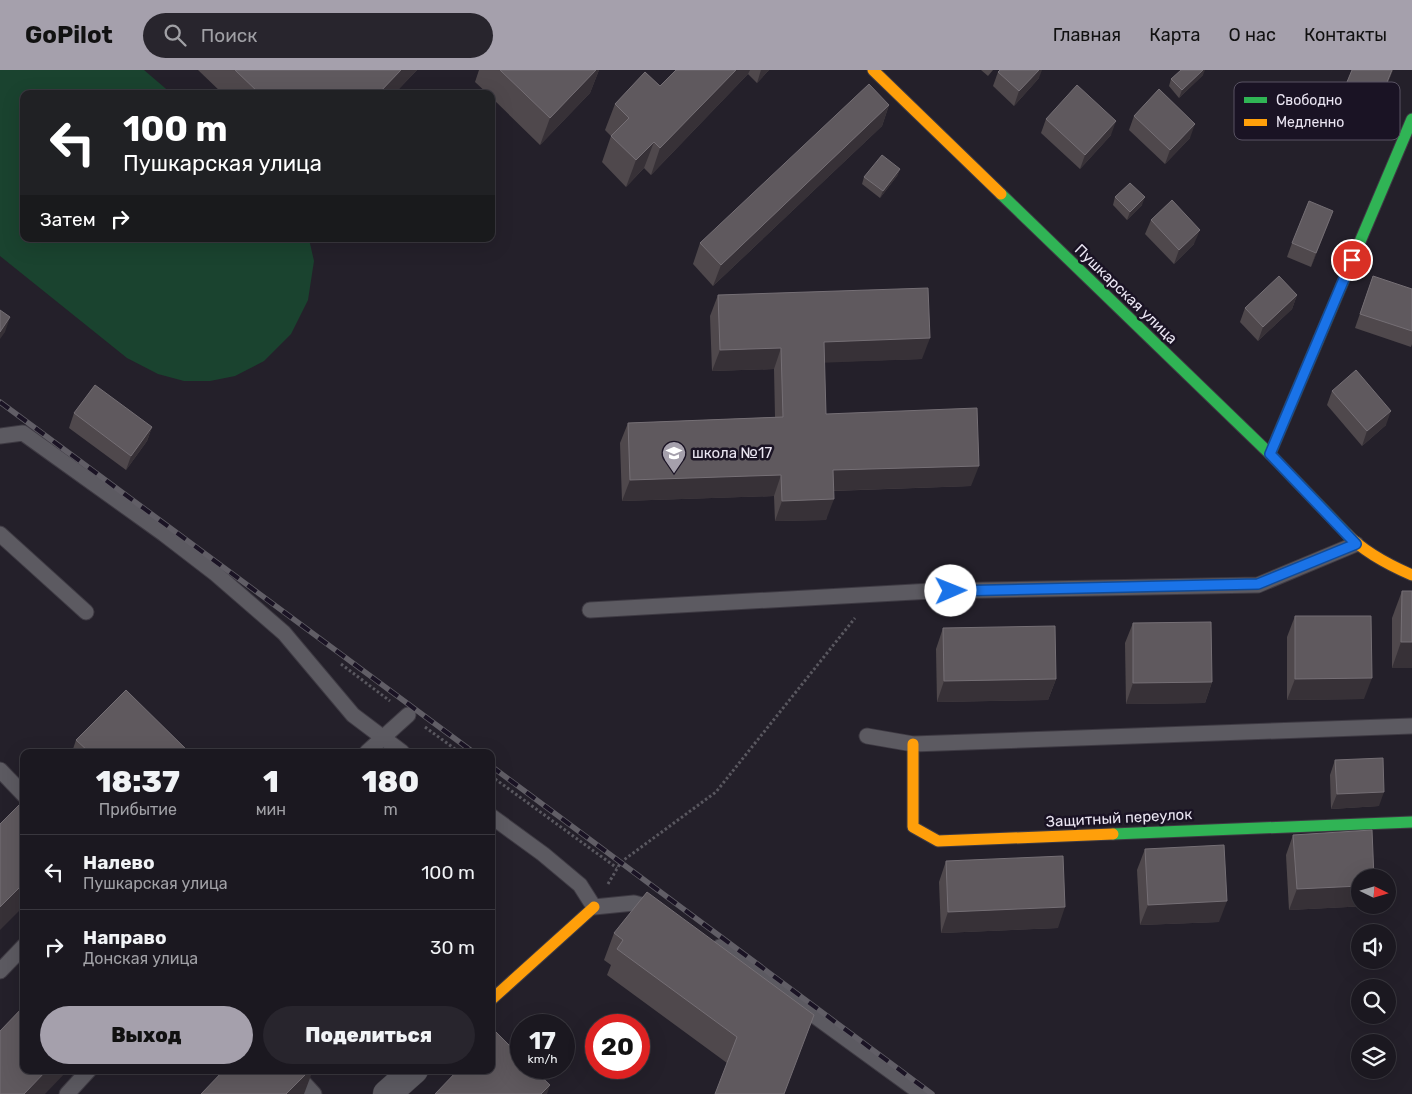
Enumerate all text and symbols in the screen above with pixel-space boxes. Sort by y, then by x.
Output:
search box [143,13,493,58]
text: GoPilot [25,21,113,49]
icon: search [161,21,189,49]
text: Поиск [201,24,257,47]
text: Главная [1053,24,1121,46]
text: Карта [1149,24,1201,46]
text: О нас [1229,24,1276,46]
text: Контакты [1304,24,1387,46]
legend [1234,82,1400,140]
text: Свободно [1276,92,1342,109]
text: 100 m [123,108,228,150]
icon: left [40,110,105,175]
text: Медленно [1276,114,1344,131]
text: Пушкарская улица [123,150,322,177]
icon: right [106,205,134,233]
text: Затем [40,208,96,231]
pin [1331,239,1373,281]
street label: Пушкарская улица [1071,240,1181,348]
icon: arrive [1338,246,1366,274]
school or university icon: школа №17 [661,440,687,474]
place label: школа №17 [692,444,772,462]
position arrow [924,564,976,616]
text: 18:37 [96,764,180,800]
text: 1 [263,764,279,800]
text: 180 [362,764,419,800]
text: Прибытие [99,800,177,819]
text: мин [256,800,286,819]
text: m [383,800,398,819]
street label: Защитный переулок [1045,805,1193,831]
text: Налево [83,851,155,874]
icon: left [40,858,68,886]
text: 100 m [421,861,475,884]
north arrow [1351,869,1396,914]
map controls [1351,869,1396,1079]
text: Пушкарская улица [83,874,228,893]
button: sound [1351,924,1396,969]
text: Направо [83,926,167,949]
icon: right [40,933,68,961]
text: 30 m [430,936,475,959]
text: Донская улица [83,949,198,968]
button: search [1351,979,1396,1024]
button: Выход [40,1006,253,1064]
button: Поделиться [263,1006,475,1064]
speed limit sign: 20 [585,1014,650,1079]
text: 17 [529,1026,556,1055]
button: layers [1351,1034,1396,1079]
text: km/h [528,1052,557,1066]

